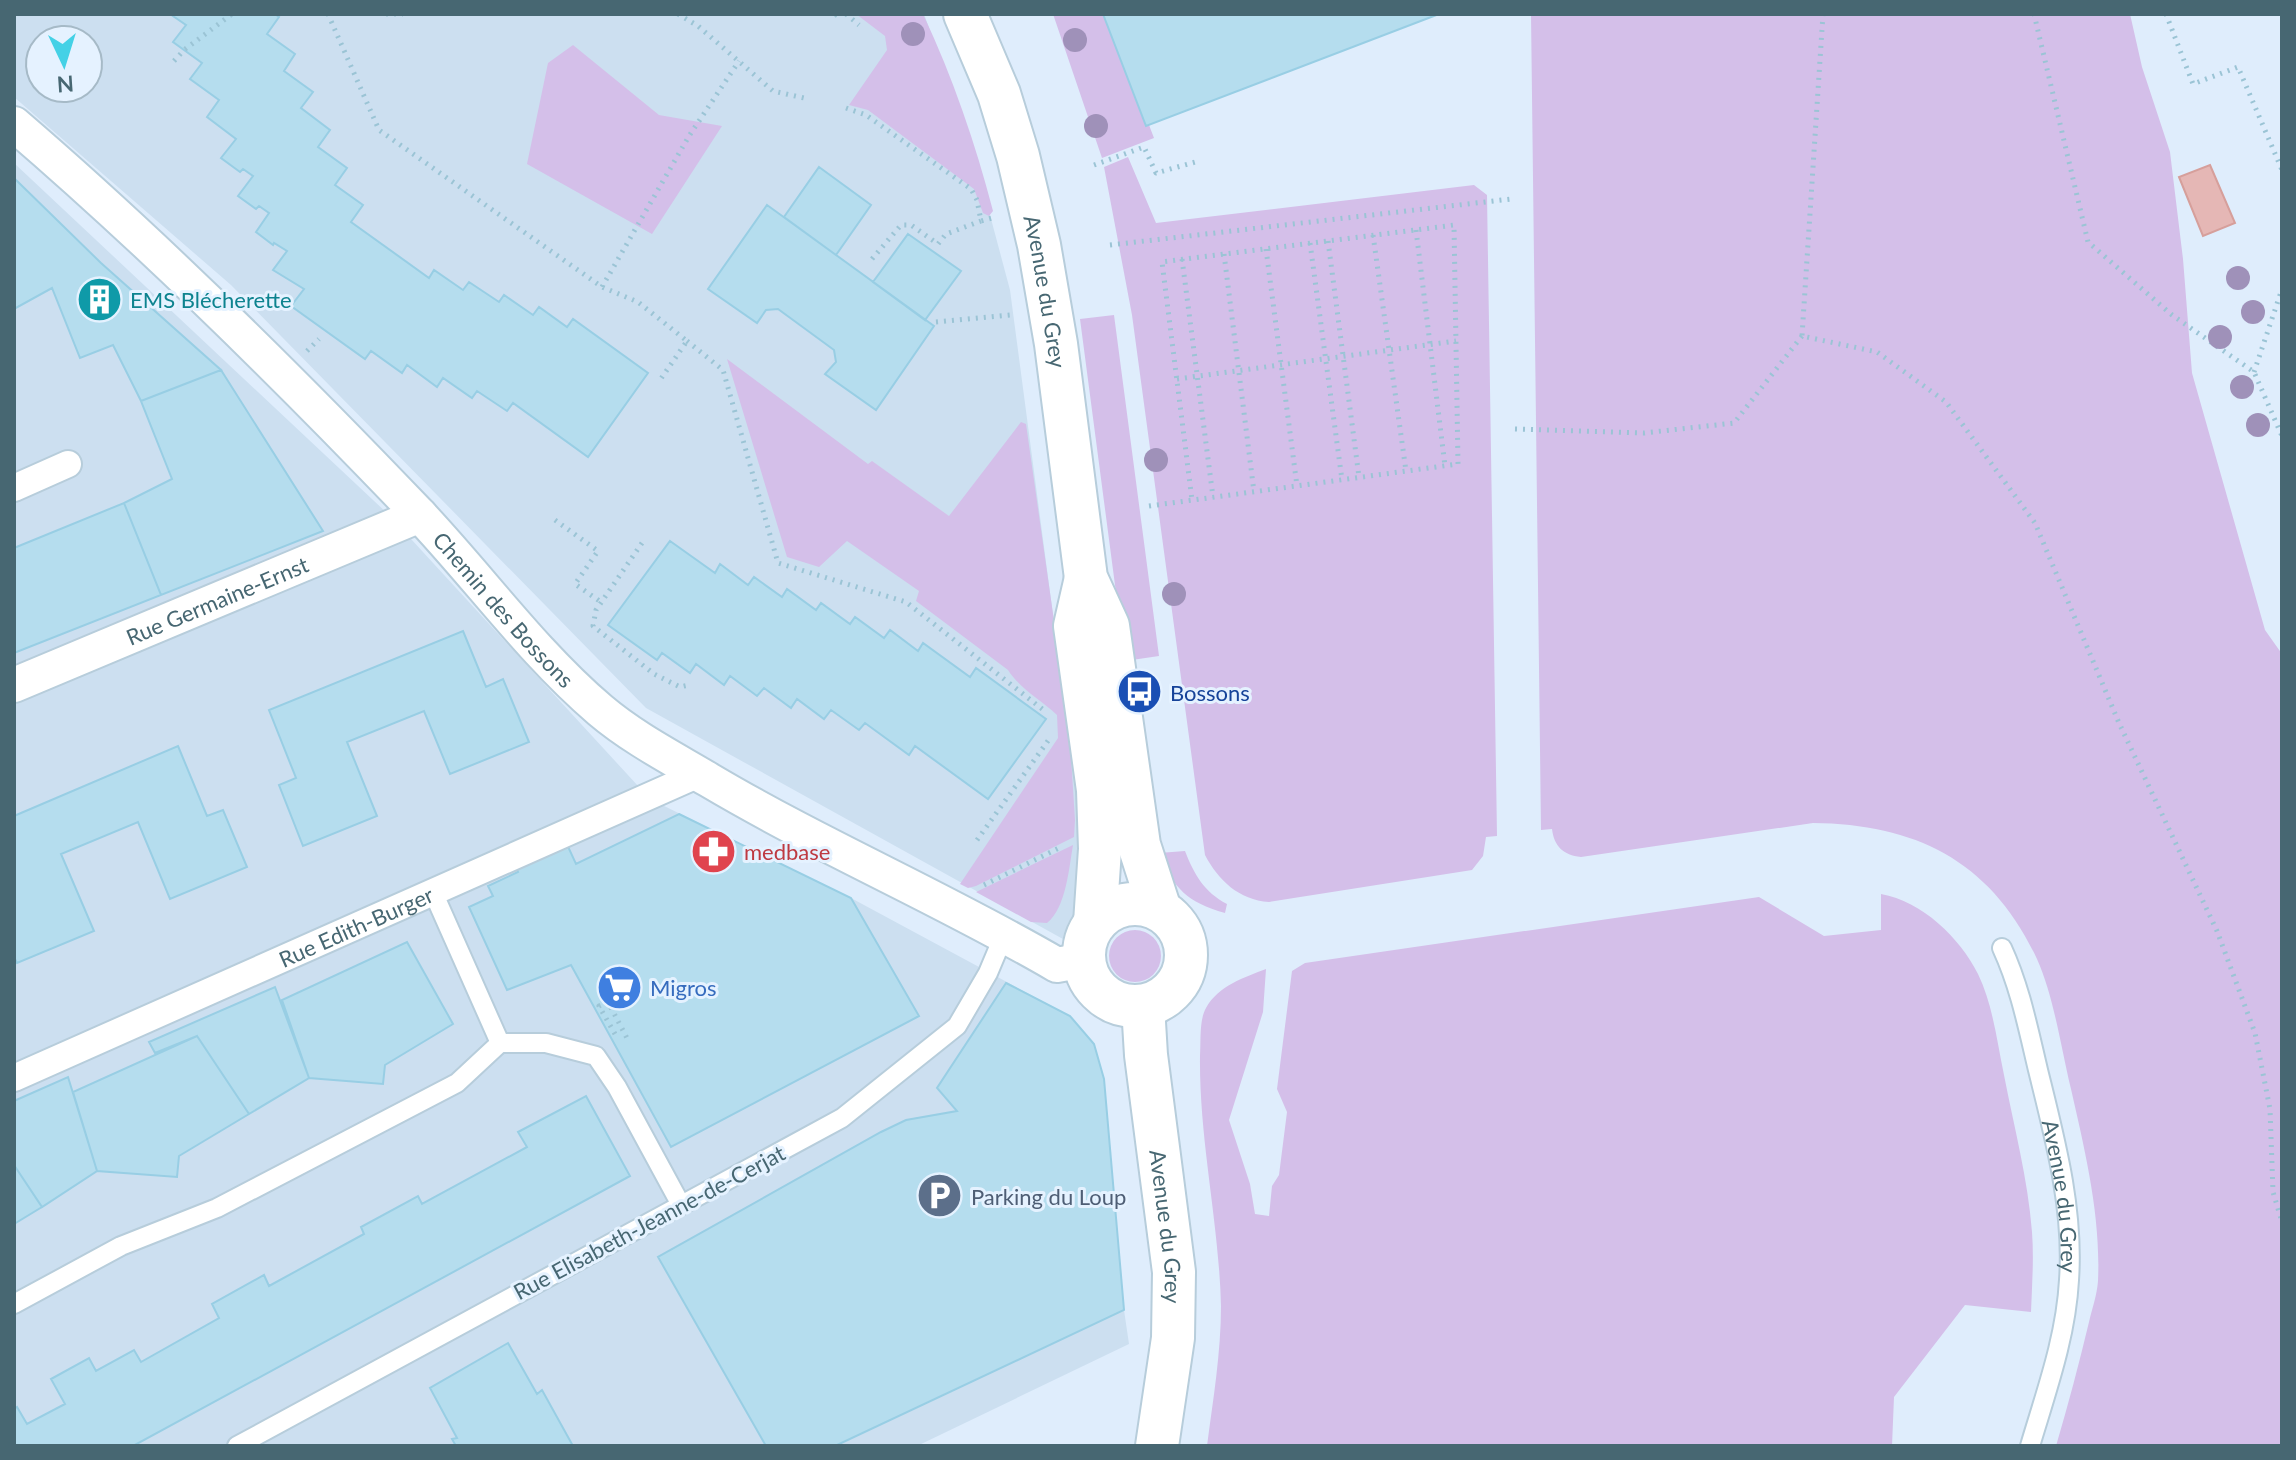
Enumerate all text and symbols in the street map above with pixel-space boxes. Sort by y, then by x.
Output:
north arrow [24,24,104,104]
text: N [56,70,75,99]
street label: Avenue du Grey [1019,212,1072,370]
building icon: EMS Blécherette [75,275,123,323]
place label: EMS Blécherette [130,286,292,313]
street label: Chemin des Bossons [428,526,580,693]
street label: Rue Germaine-Ernst [122,550,312,650]
bus stop icon: Bossons [1115,668,1163,716]
place label: Bossons [1170,679,1250,706]
pharmacy icon: medbase [689,827,737,875]
place label: medbase [744,838,830,865]
street label: Rue Edith-Burger [274,880,437,972]
supermarket icon: Migros [595,963,643,1011]
place label: Migros [650,974,717,1001]
street label: Avenue du Grey [2037,1117,2083,1274]
street label: Rue Elisabeth-Jeanne-de-Cerjat [509,1139,789,1305]
street label: Avenue du Grey [1145,1148,1188,1304]
parking icon: Parking du Loup [916,1172,964,1220]
place label: Parking du Loup [971,1183,1126,1210]

